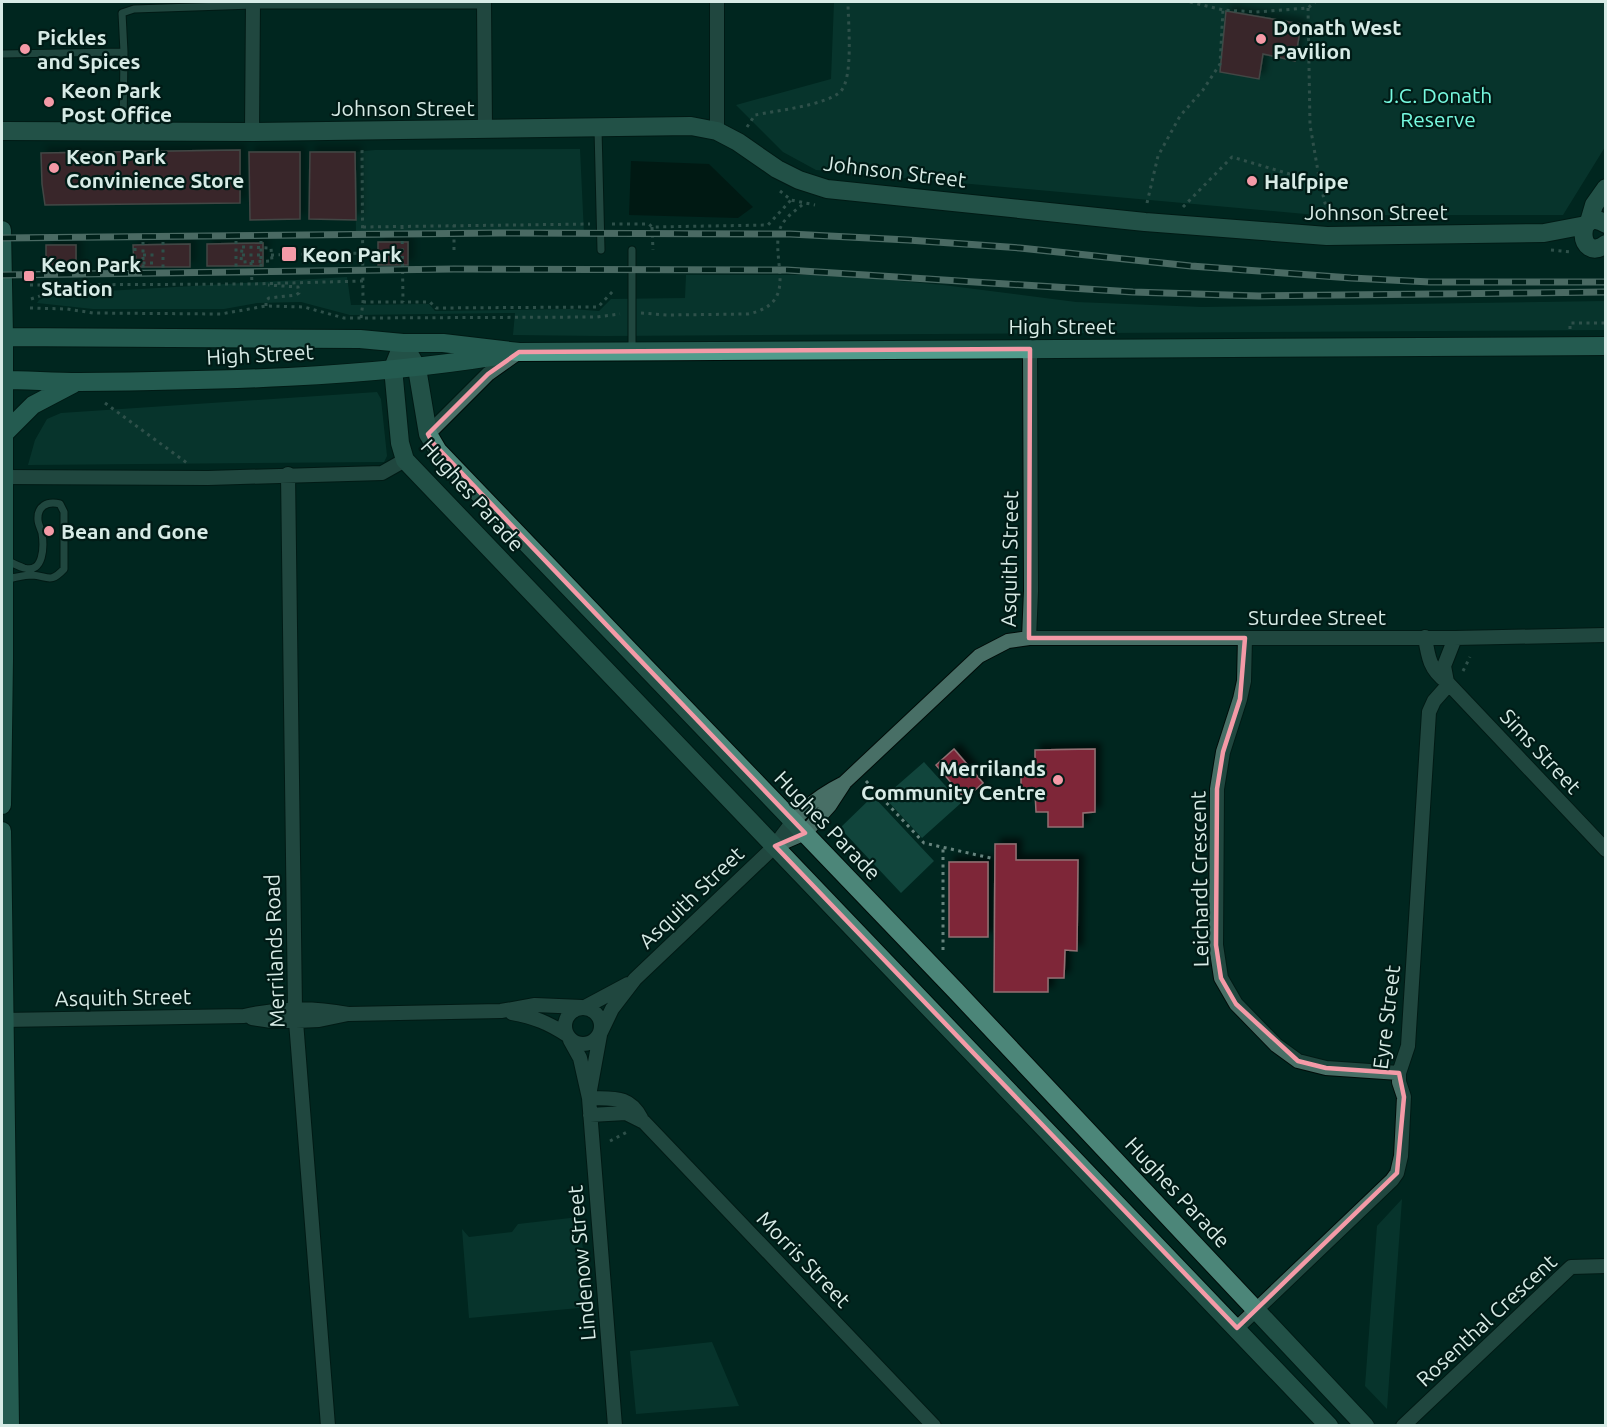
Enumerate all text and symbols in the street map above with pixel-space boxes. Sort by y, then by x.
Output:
place label: Donath West Pavilion [1273,15,1401,63]
place label: Pickles and Spices [37,25,141,73]
marker: Donath West Pavilion [1254,32,1268,46]
marker: Pickles and Spices [18,42,32,56]
place label: Keon Park Post Office [61,78,172,126]
park label: J.C. Donath Reserve [1384,83,1492,131]
marker: Keon Park Post Office [42,95,56,109]
street label: Johnson Street [331,96,475,120]
place label: Keon Park Convinience Store [66,144,244,192]
street label: Johnson Street [822,150,968,192]
marker: Keon Park Convinience Store [47,161,61,175]
place label: Halfpipe [1264,169,1349,193]
marker: Halfpipe [1245,174,1259,188]
street label: Johnson Street [1304,200,1448,224]
place label: Keon Park [302,242,402,266]
marker: Keon Park [280,245,298,263]
place label: Keon Park Station [41,252,141,300]
marker: Keon Park Station [22,269,36,283]
street label: High Street [1008,314,1116,338]
street label: High Street [206,339,314,369]
street label: Hughes Parade [417,434,529,556]
street label: Asquith Street [996,491,1022,627]
place label: Bean and Gone [61,519,208,543]
marker: Bean and Gone [42,524,56,538]
street label: Sturdee Street [1248,605,1386,629]
street label: Sims Street [1496,704,1586,798]
place label: Merrilands Community Centre [861,756,1046,804]
street label: Hughes Parade [770,766,886,884]
marker: Merrilands Community Centre [1051,773,1065,787]
street label: Leichardt Crescent [1185,791,1213,967]
street label: Asquith Street [634,841,748,953]
street label: Merrilands Road [259,874,289,1028]
street label: Eyre Street [1368,964,1404,1070]
street label: Asquith Street [55,984,191,1010]
street label: Hughes Parade [1121,1132,1235,1252]
street label: Lindenow Street [562,1184,600,1342]
street label: Morris Street [752,1206,856,1312]
street label: Rosenthal Crescent [1411,1249,1561,1391]

